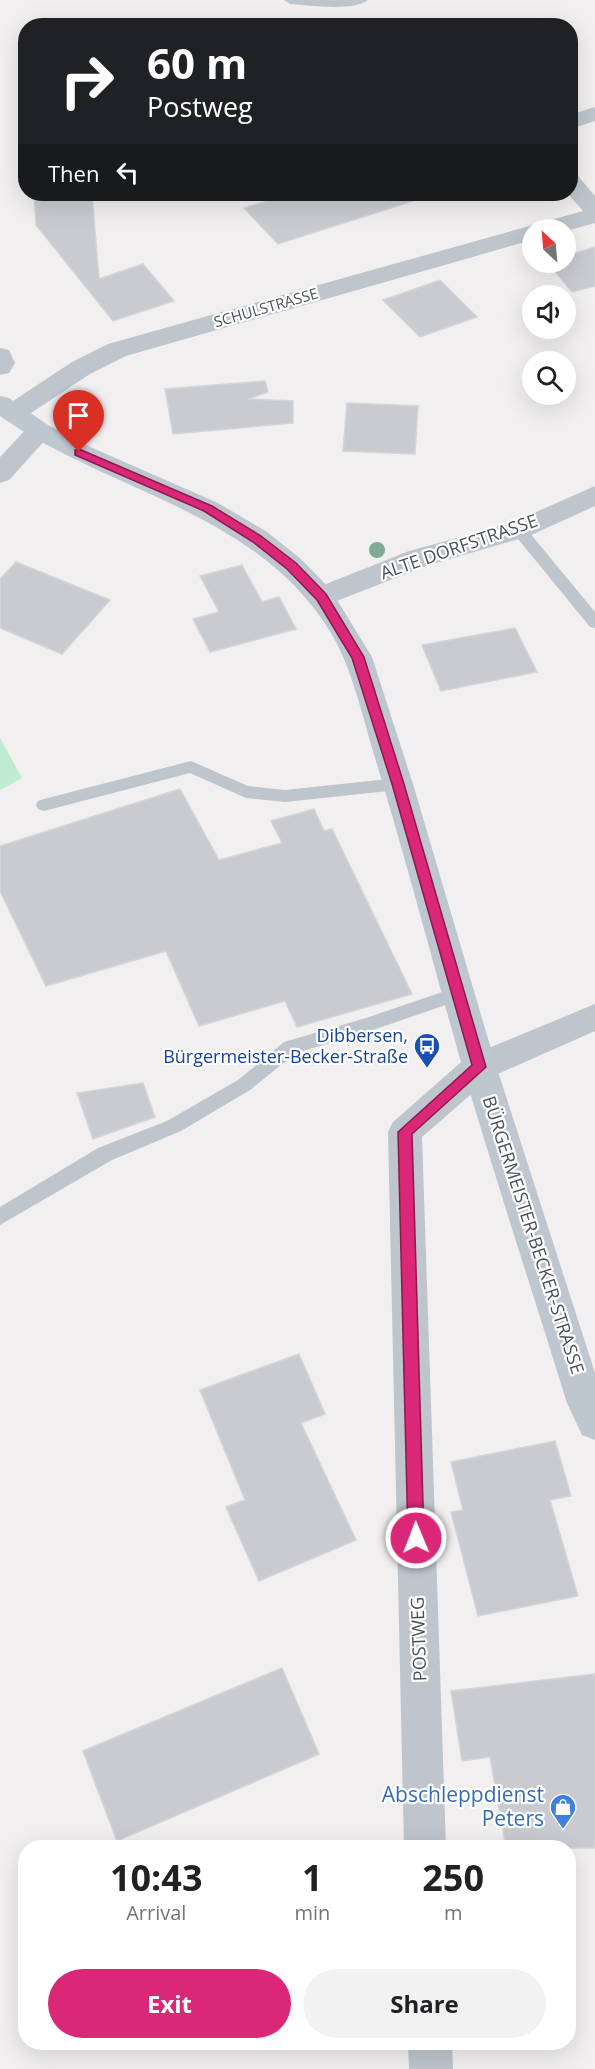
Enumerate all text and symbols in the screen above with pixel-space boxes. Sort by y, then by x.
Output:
text: 60 m [147,34,247,91]
icon: right [48,42,126,120]
text: Postweg [147,88,253,125]
icon: left [111,156,144,189]
text: Then [48,158,99,188]
north arrow [522,219,576,273]
map controls [522,219,576,405]
street label: SCHULSTRASSE [211,283,320,331]
button: sound [522,285,576,339]
button: search [522,351,576,405]
pin [53,390,104,452]
icon: arrive [62,399,95,432]
street label: ALTE DORFSTRASSE [377,508,541,584]
place label: Dibbersen, Bürgermeister-Becker-Straße [163,1023,408,1068]
bus stop icon: Dibbersen, Bürgermeister-Becker-Straße [412,1031,442,1069]
street label: BÜRGERMEISTER-BECKER-STRASSE [478,1093,590,1377]
position arrow [384,1506,448,1570]
street label: POSTWEG [405,1596,431,1682]
place label: Abschleppdienst Peters [382,1780,544,1832]
shop icon: Abschleppdienst Peters [548,1792,578,1830]
text: 10:43 [110,1853,203,1902]
text: 1 [302,1853,323,1902]
text: 250 [422,1853,484,1902]
text: Arrival [126,1899,186,1926]
text: min [294,1899,330,1926]
text: m [444,1899,462,1926]
button: Exit [48,1969,291,2038]
button: Share [303,1969,546,2038]

